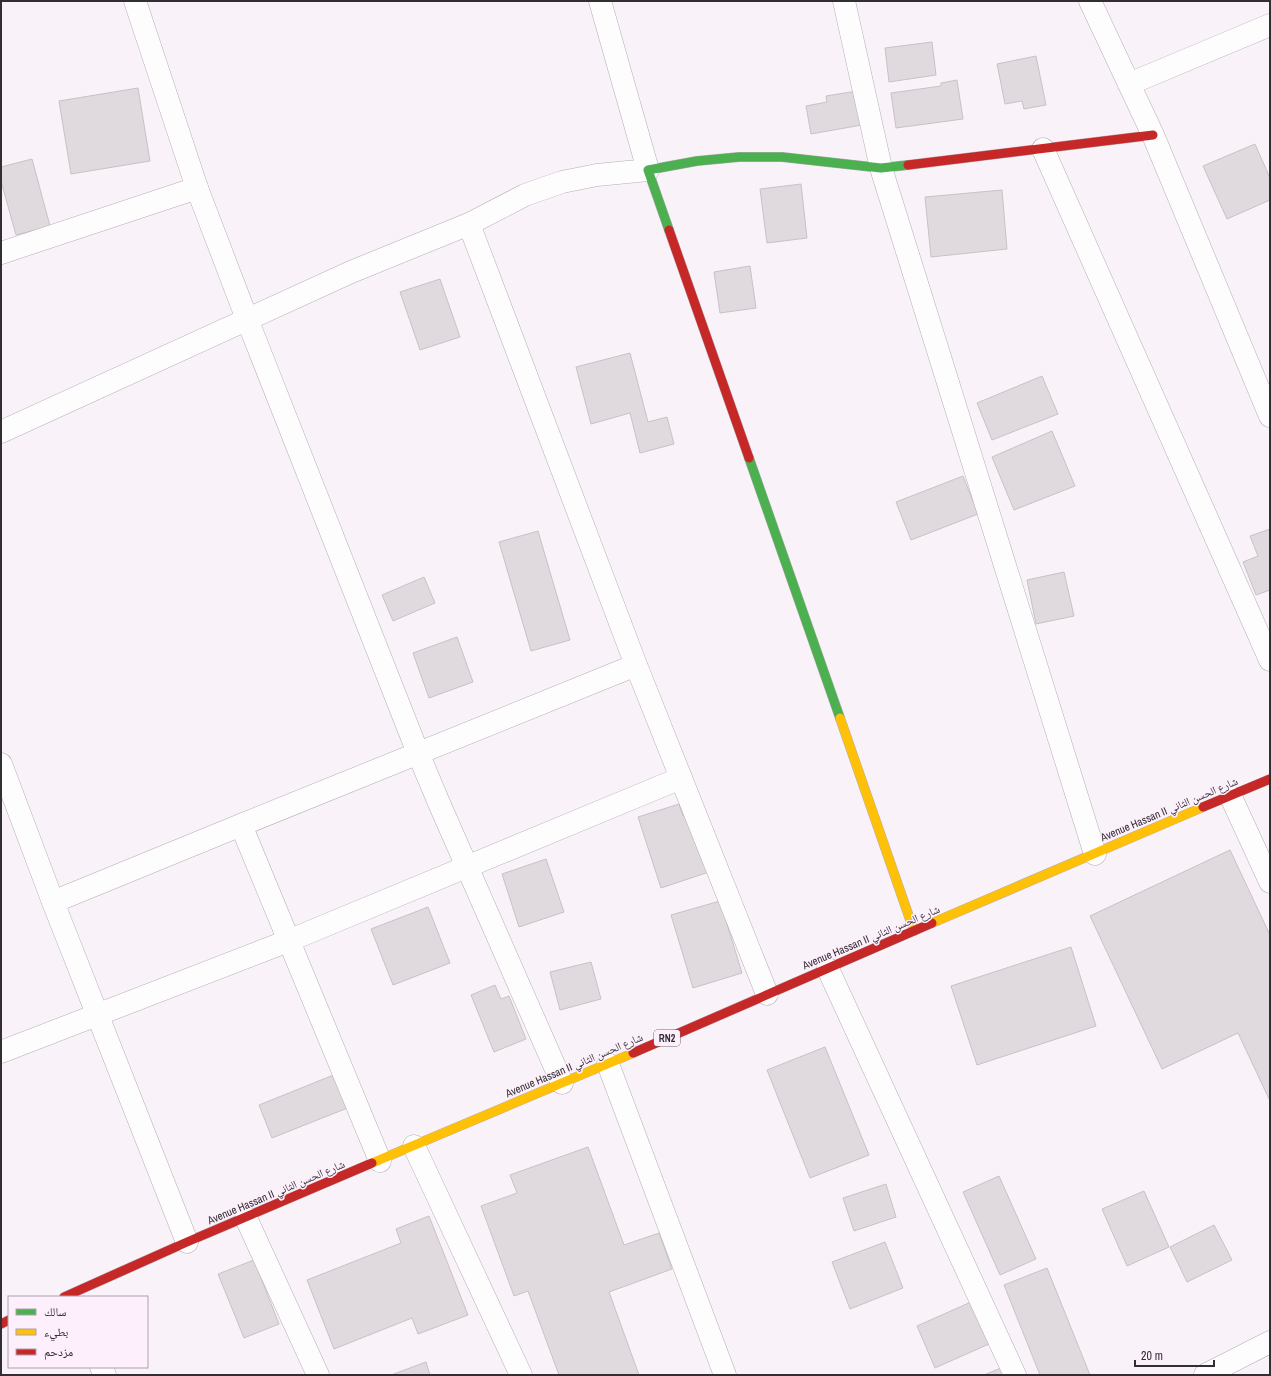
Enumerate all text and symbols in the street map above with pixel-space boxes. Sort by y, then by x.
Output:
street label: Avenue Hassan II شارع الحسن الثاني [1097,774,1240,846]
street label: Avenue Hassan II شارع الحسن الثاني [799,902,942,974]
street label: Avenue Hassan II شارع الحسن الثاني [502,1030,645,1102]
road number: RN2 [654,1030,680,1046]
street label: Avenue Hassan II شارع الحسن الثاني [204,1157,347,1229]
legend [8,1296,148,1368]
text: سالك [44,1304,66,1320]
text: بطيء [44,1324,68,1342]
scale bar [1135,1342,1214,1368]
text: مزدحم [44,1344,73,1360]
text: 20 m [1141,1348,1163,1364]

